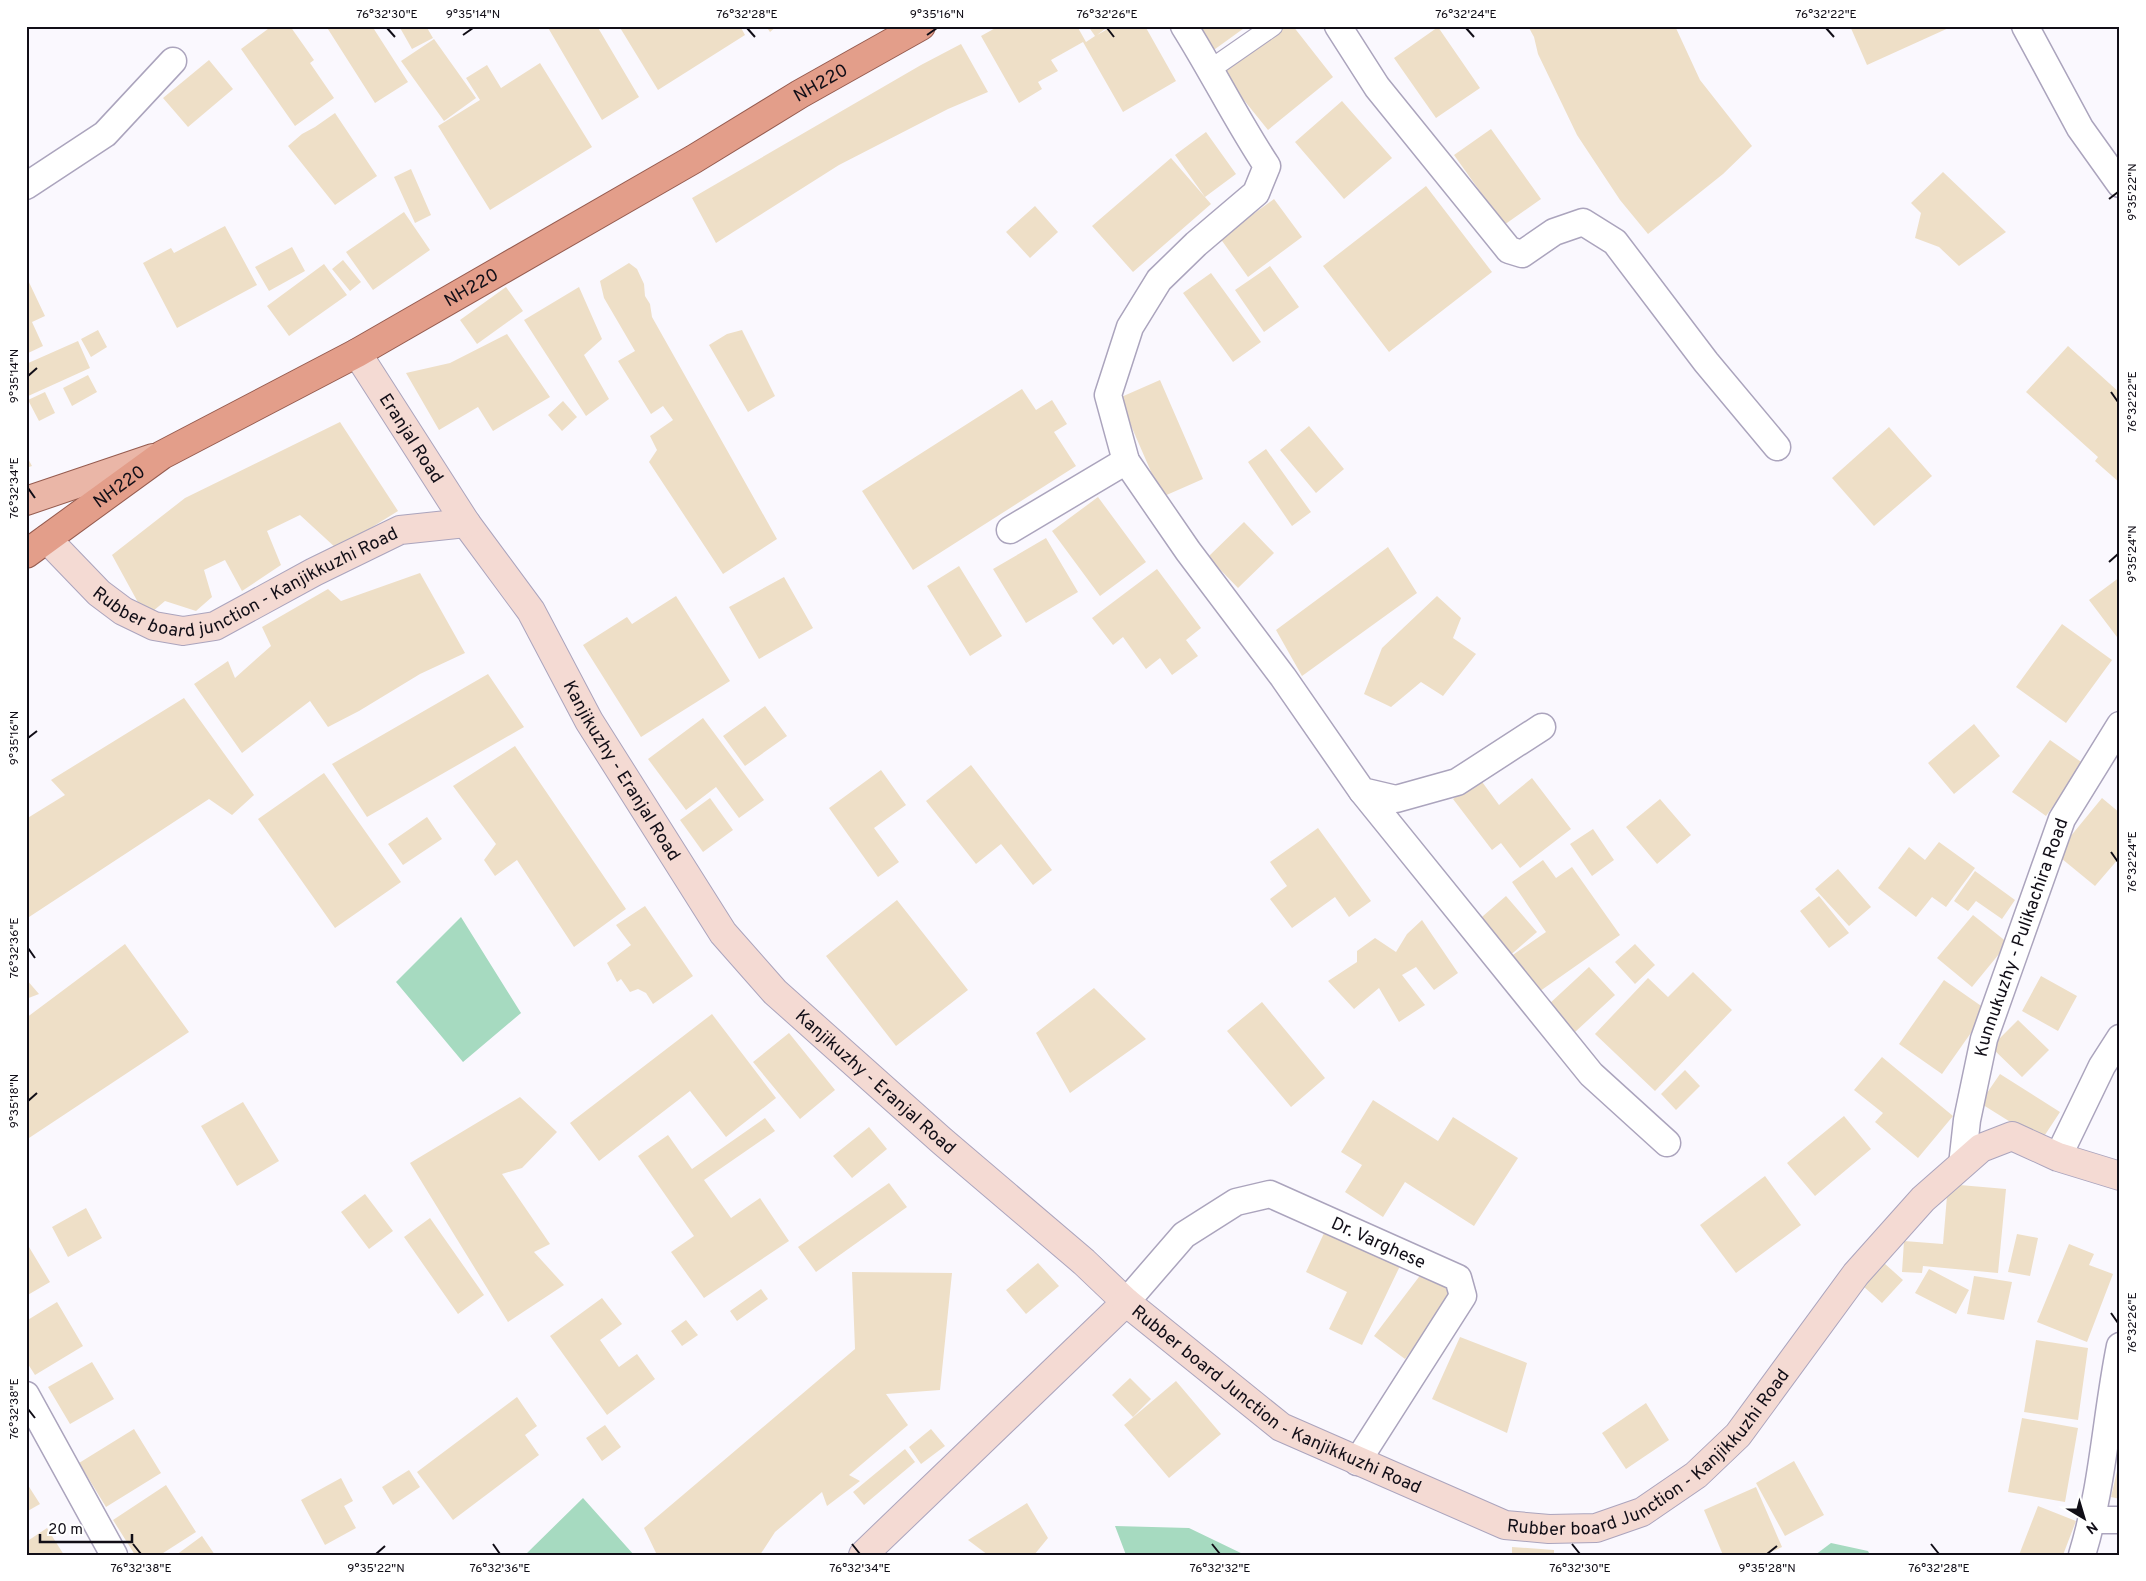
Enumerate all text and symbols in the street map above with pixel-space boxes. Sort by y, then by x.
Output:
text: 76°32'30"E [356,7,418,23]
text: 9°35'14"N [446,7,500,23]
text: 76°32'28"E [716,7,778,23]
text: 9°35'16"N [910,7,964,23]
text: 76°32'26"E [1076,7,1138,23]
text: 76°32'24"E [1435,7,1497,23]
text: 76°32'22"E [1795,7,1857,23]
street label: NH220 [790,59,853,108]
text: 9°35'22"N [2125,163,2141,221]
street label: NH220 [441,264,503,313]
text: 9°35'14"N [7,349,23,403]
text: 76°32'22"E [2125,371,2141,433]
street label: Eranjal Road [373,390,448,488]
text: 76°32'34"E [7,457,23,519]
street label: NH220 [89,461,150,514]
street label: Rubber board junction - Kanjikkuzhi Road [87,523,402,644]
text: 9°35'24"N [2125,525,2141,583]
street label: Kanjikuzhy - Eranjal Road [557,677,685,866]
text: 9°35'16"N [7,711,23,765]
street label: Kunnukuzhy - Pulikachira Road [1971,815,2074,1059]
text: 76°32'24"E [2125,831,2141,893]
text: 76°32'36"E [7,917,23,979]
street label: Kanjikuzhy - Eranjal Road [790,1005,960,1160]
text: 9°35'18"N [7,1074,23,1128]
street label: Dr. Varghese [1327,1213,1429,1275]
text: 76°32'26"E [2125,1292,2141,1354]
street label: Rubber board Junction - Kanjikkuzhi Road [1126,1301,1425,1500]
street label: Rubber board Junction - Kanjikkuzhi Road [1506,1365,1795,1542]
text: 76°32'38"E [7,1378,23,1440]
north arrow [2058,1494,2108,1544]
scale bar [40,1511,132,1543]
text: N [2082,1517,2100,1537]
text: 20 m [48,1521,83,1540]
text: 76°32'38"E [110,1561,172,1577]
text: 9°35'22"N [347,1561,405,1577]
text: 76°32'36"E [469,1561,531,1577]
text: 76°32'34"E [829,1561,891,1577]
text: 76°32'32"E [1190,1561,1251,1577]
text: 76°32'30"E [1549,1561,1611,1577]
text: 9°35'28"N [1738,1561,1796,1577]
text: 76°32'28"E [1908,1561,1970,1577]

